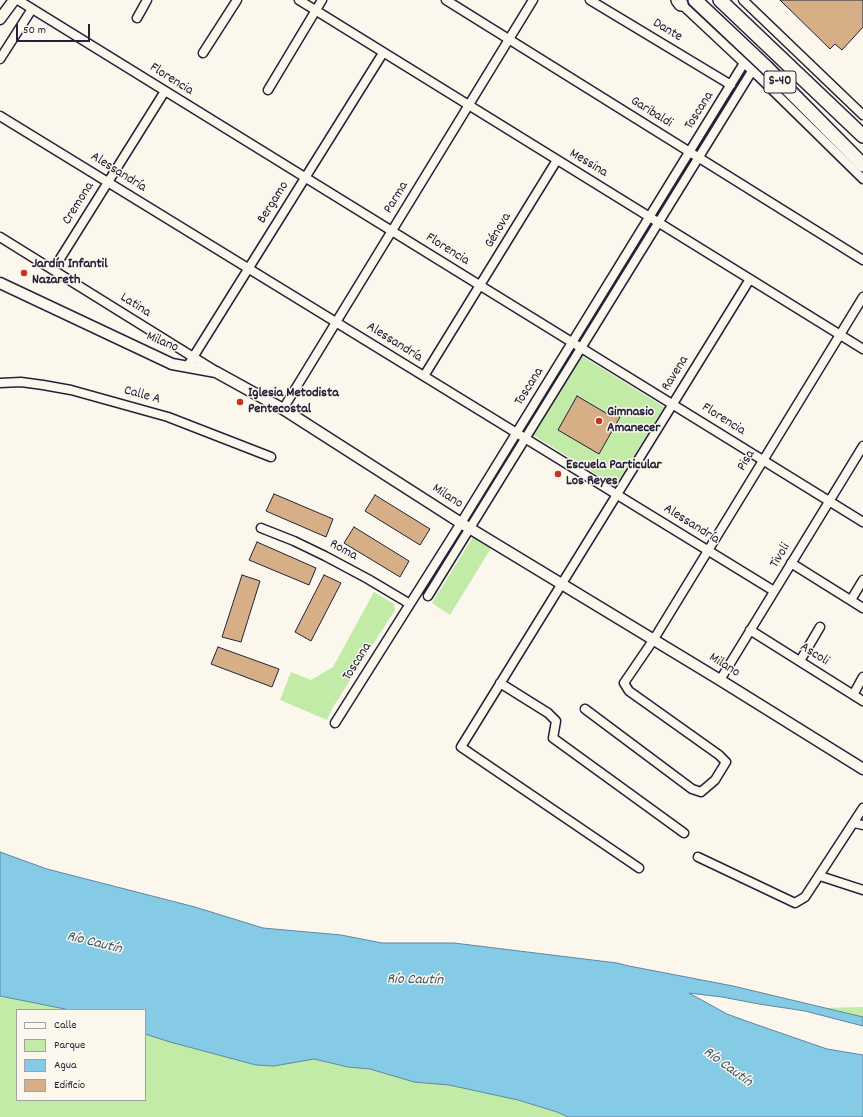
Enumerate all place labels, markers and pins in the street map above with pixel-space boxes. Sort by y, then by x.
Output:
place label: Jardín Infantil Nazareth [32,257,108,290]
marker: Jardín Infantil Nazareth [19,268,29,278]
place label: Iglesia Metodista Pentecostal [248,386,339,418]
marker: Iglesia Metodista Pentecostal [235,397,245,407]
place label: Gimnasio Amanecer [607,405,660,438]
marker: Gimnasio Amanecer [594,416,604,426]
place label: Escuela Particular Los Reyes [566,458,662,490]
marker: Escuela Particular Los Reyes [553,469,563,479]

